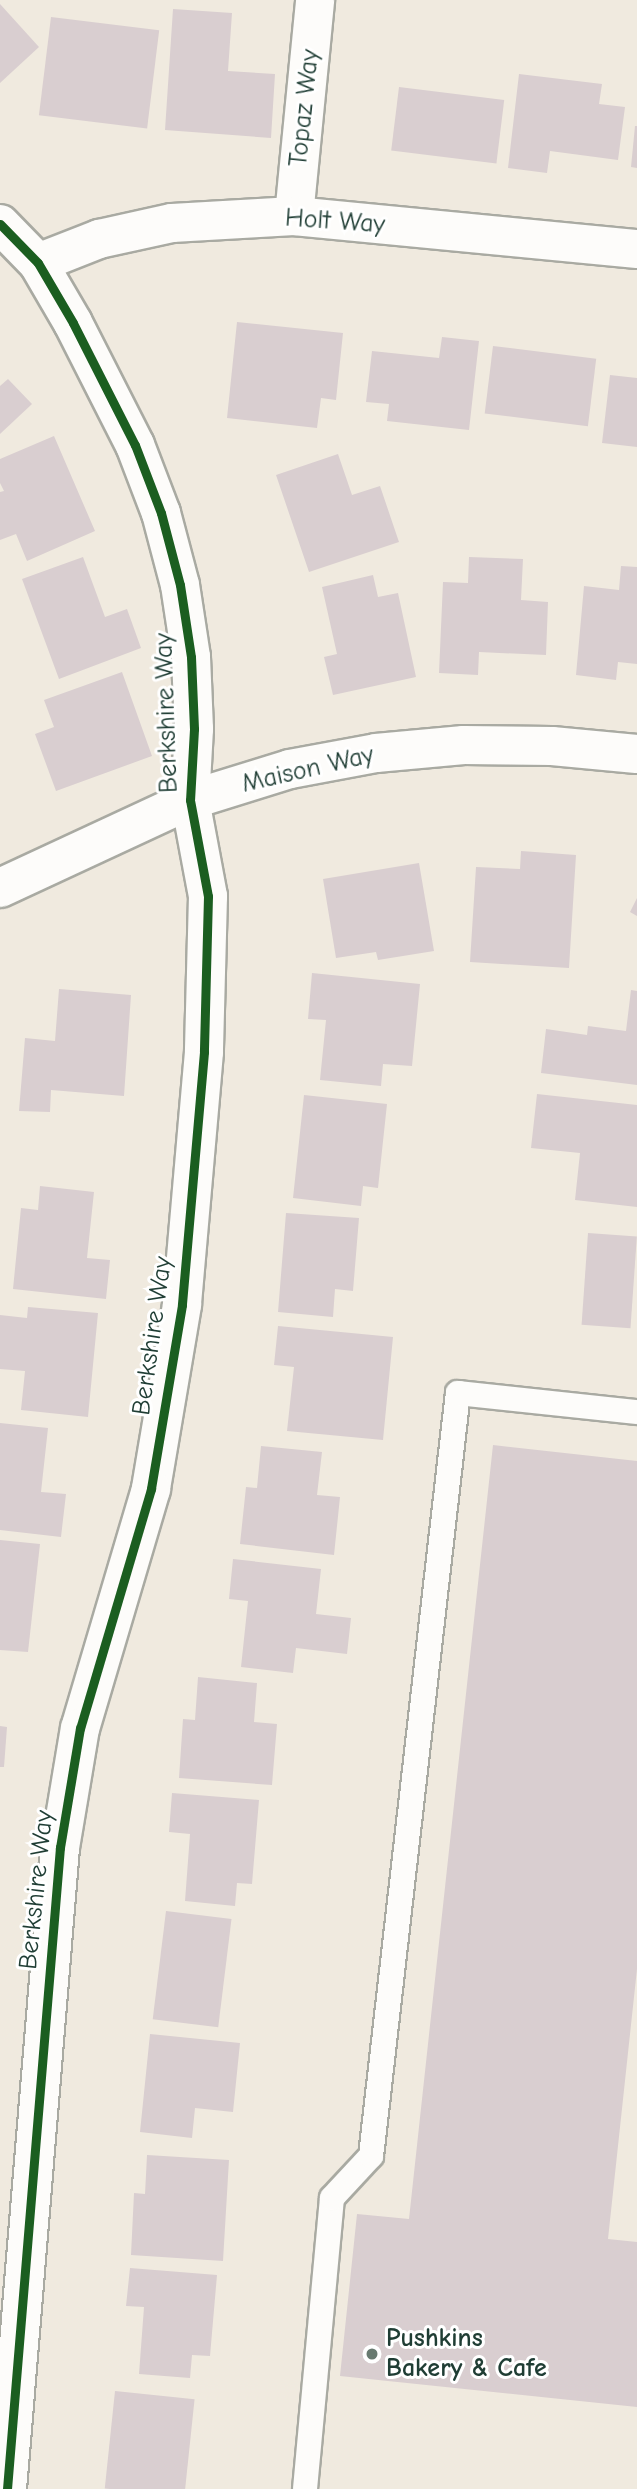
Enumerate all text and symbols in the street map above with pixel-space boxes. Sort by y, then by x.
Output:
street label: Topaz Way [283,48,327,168]
street label: Holt Way [284,203,386,241]
street label: Berkshire Way [149,632,185,794]
street label: Maison Way [239,740,377,800]
street label: Berkshire Way [126,1255,180,1417]
street label: Berkshire Way [13,1809,61,1971]
place label: Pushkins Bakery & Cafe [386,2323,547,2384]
marker: Pushkins Bakery & Cafe [364,2346,380,2362]

